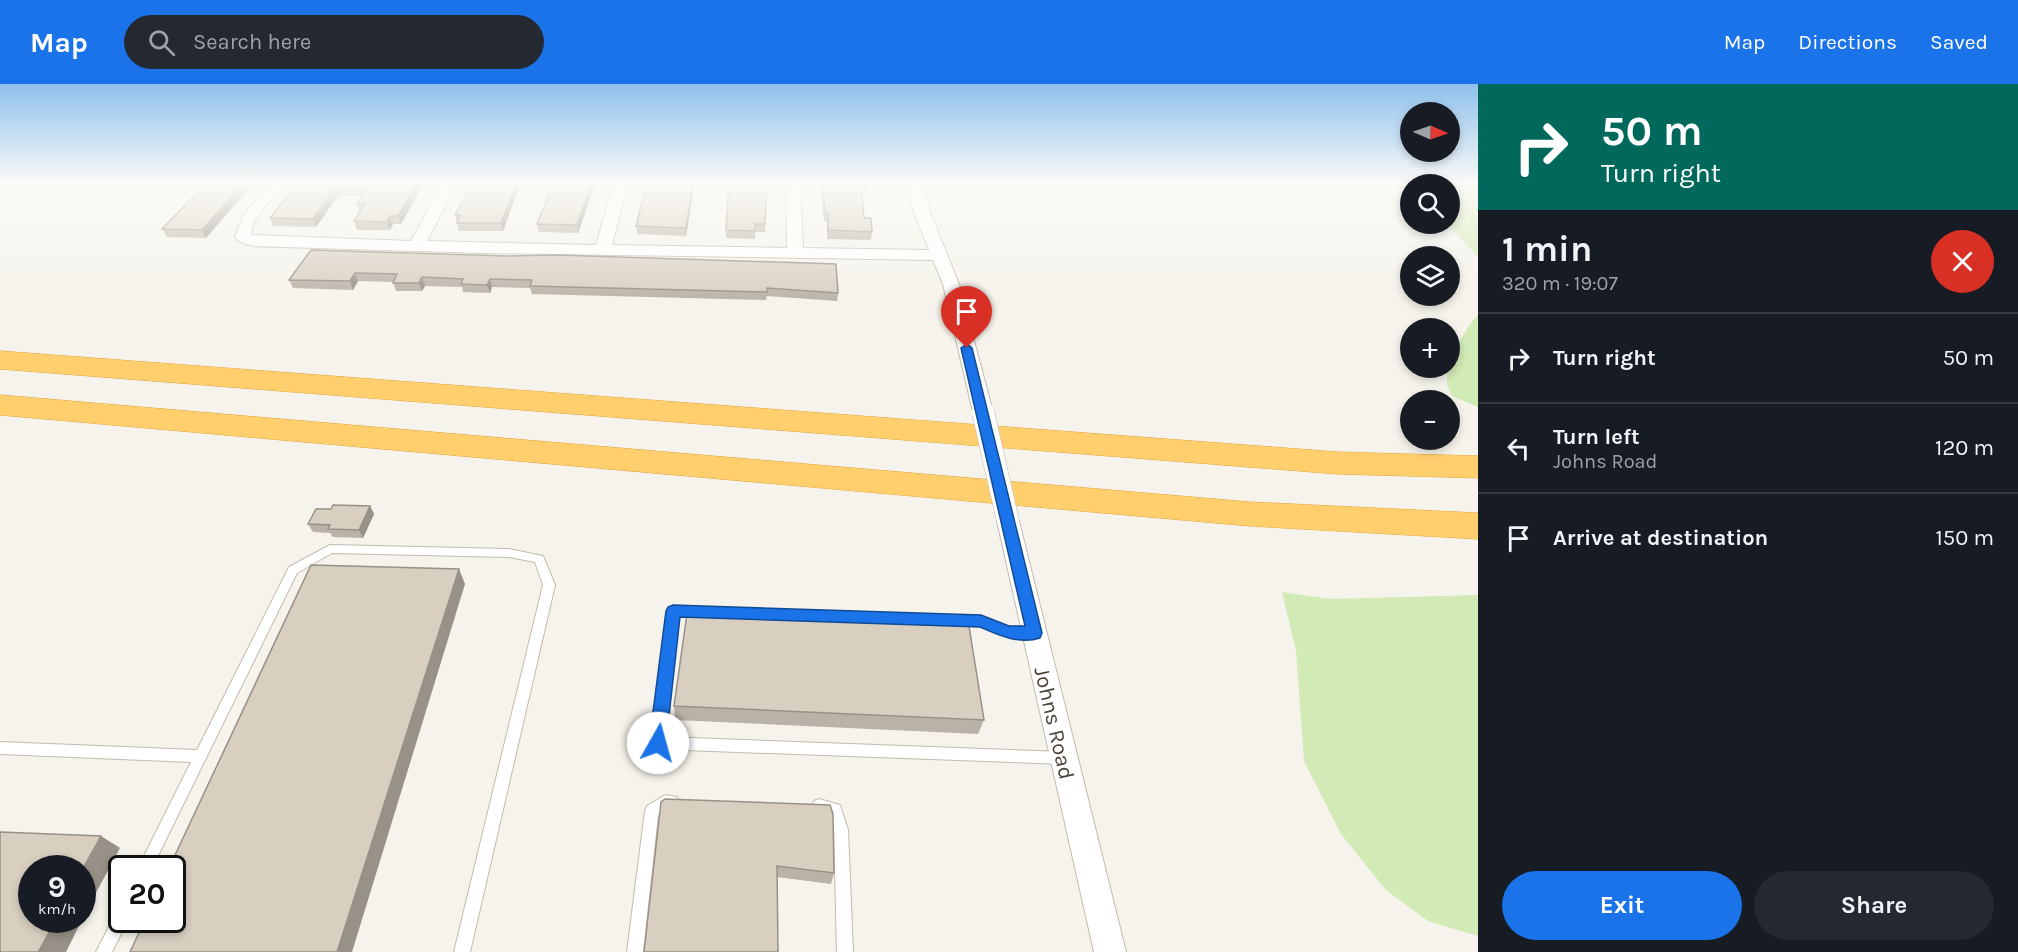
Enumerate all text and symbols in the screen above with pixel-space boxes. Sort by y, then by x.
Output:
search box [124,15,544,69]
text: Map [30,26,88,59]
icon: search [145,26,178,59]
text: Search here [193,29,311,55]
text: Map [1724,30,1765,54]
text: Directions [1798,30,1897,54]
text: Saved [1930,30,1988,54]
north arrow [1400,102,1460,162]
map controls [1400,102,1460,450]
text: 50 m [1601,106,1703,156]
icon: right [1502,108,1580,186]
text: Turn right [1601,157,1721,189]
button: search [1400,174,1460,234]
text: 1 min [1502,228,1592,270]
button: close [1931,230,1994,293]
button: layers [1400,246,1460,306]
text: 320 m · 19:07 [1502,272,1618,295]
pin [941,286,992,348]
icon: arrive [950,295,983,328]
button: + [1400,318,1460,378]
icon: right [1502,342,1535,375]
text: Turn right [1553,345,1656,371]
text: 50 m [1943,345,1994,371]
button: − [1400,390,1460,450]
text: Turn left [1553,424,1640,450]
icon: left [1502,432,1535,465]
text: 120 m [1935,435,1994,461]
text: Johns Road [1553,450,1657,473]
icon: arrive [1502,522,1535,555]
text: Arrive at destination [1553,525,1768,551]
text: 150 m [1935,525,1994,551]
street label: Johns Road [1028,664,1080,782]
position arrow [626,711,690,775]
speed limit sign: 20 [108,855,186,933]
text: 9 [48,869,66,905]
button: Exit [1502,871,1742,940]
button: Share [1754,871,1994,940]
text: km/h [38,900,76,918]

